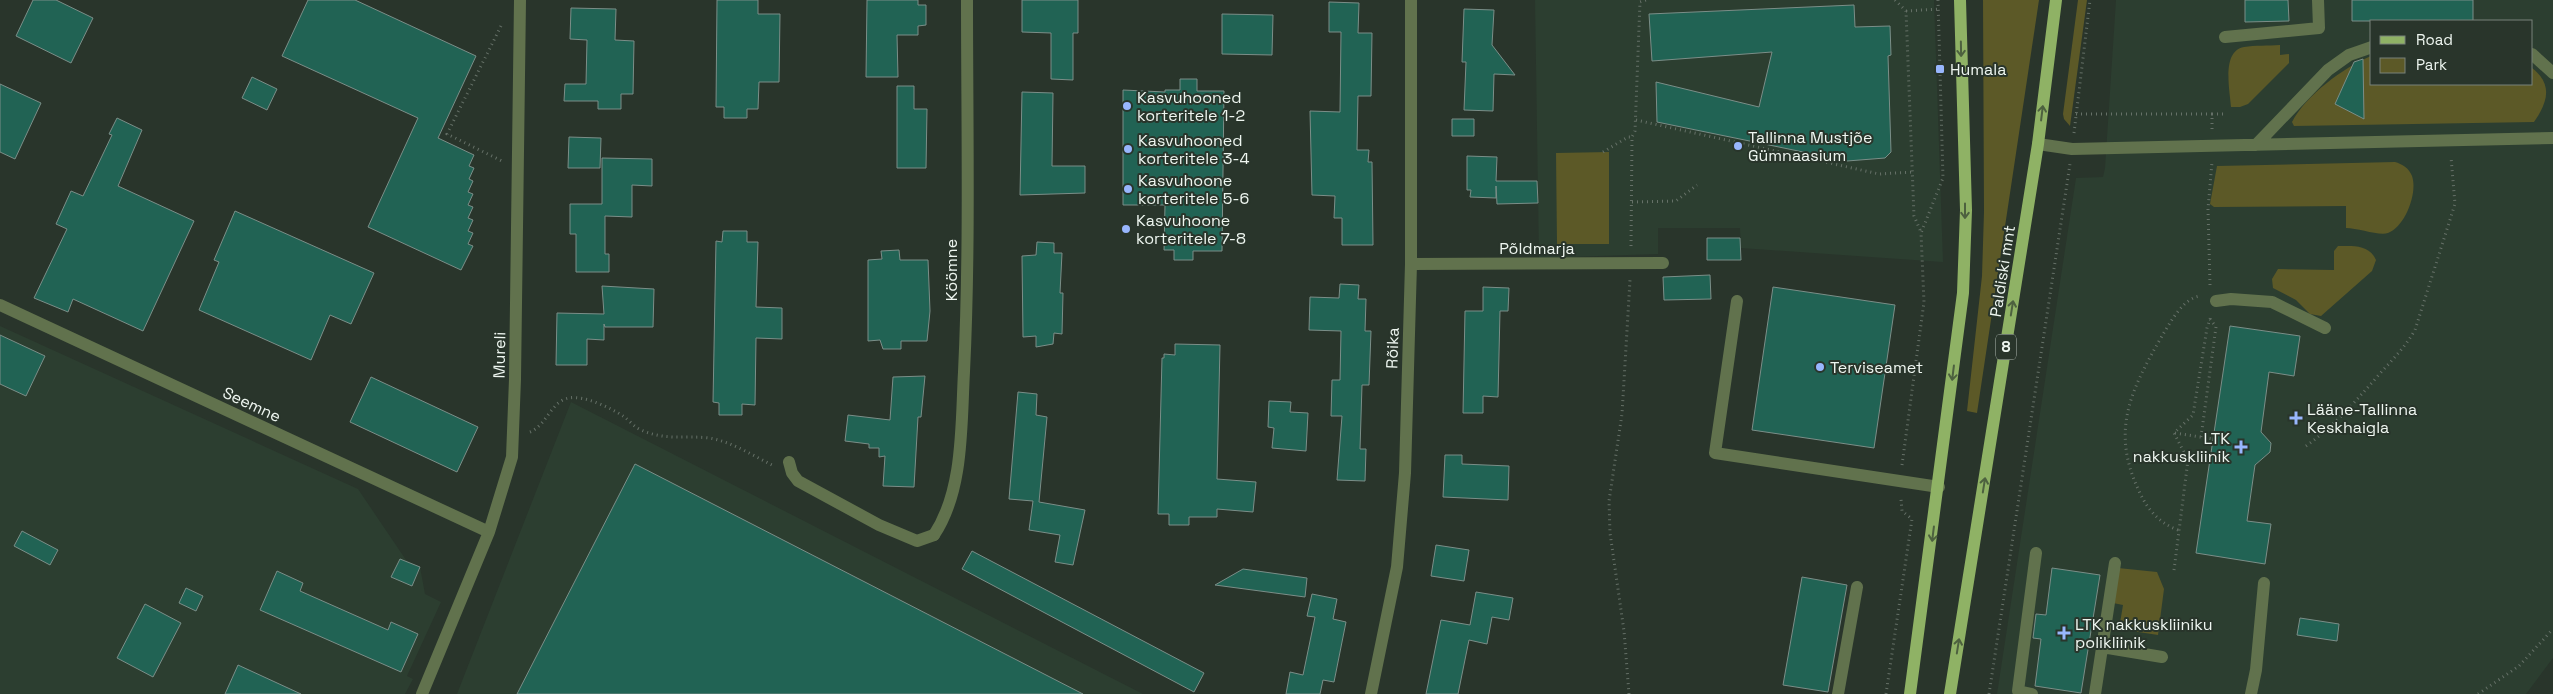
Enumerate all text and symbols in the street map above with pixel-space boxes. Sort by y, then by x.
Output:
legend [2370,20,2533,85]
text: Road [2416,30,2453,49]
one-way arrow [1956,40,1966,56]
text: Park [2416,55,2447,74]
place label: Humala [1950,59,2006,80]
marker: Humala [1934,63,1946,75]
place label: Kasvuhooned korteritele 1-2 [1137,87,1245,126]
marker: Kasvuhooned korteritele 1-2 [1121,100,1133,112]
one-way arrow [2037,105,2047,121]
place label: Tallinna Mustjõe Gümnaasium [1748,127,1872,166]
place label: Kasvuhooned korteritele 3-4 [1138,130,1250,169]
marker: Tallinna Mustjõe Gümnaasium [1732,140,1744,152]
marker: Kasvuhooned korteritele 3-4 [1122,143,1134,155]
place label: Kasvuhoone korteritele 5-6 [1138,170,1249,209]
marker: Kasvuhoone korteritele 5-6 [1122,183,1134,195]
one-way arrow [1960,202,1970,219]
place label: Kasvuhoone korteritele 7-8 [1136,210,1246,249]
marker: Kasvuhoone korteritele 7-8 [1120,223,1132,235]
street label: Paldiski mnt [1985,224,2020,318]
street label: Põldmarja [1499,238,1575,259]
street label: Köömne [941,239,962,301]
one-way arrow [2008,300,2018,316]
street label: Rõika [1381,327,1404,369]
street label: Mureli [489,331,510,379]
road number: 8 [1996,334,2016,360]
place label: Terviseamet [1830,357,1923,378]
marker: Terviseamet [1814,361,1826,373]
one-way arrow [1948,365,1958,381]
street label: Seemne [219,382,284,427]
place label: Lääne-Tallinna Keskhaigla [2307,399,2417,438]
marker: Lääne-Tallinna Keskhaigla [2289,411,2303,425]
place label: LTK nakkuskliinik [2133,428,2230,467]
marker: LTK nakkuskliinik [2234,440,2248,454]
one-way arrow [1979,478,1989,494]
one-way arrow [1928,526,1938,542]
place label: LTK nakkuskliiniku polikliinik [2075,614,2213,653]
marker: LTK nakkuskliiniku polikliinik [2057,626,2071,640]
one-way arrow [1953,638,1963,654]

